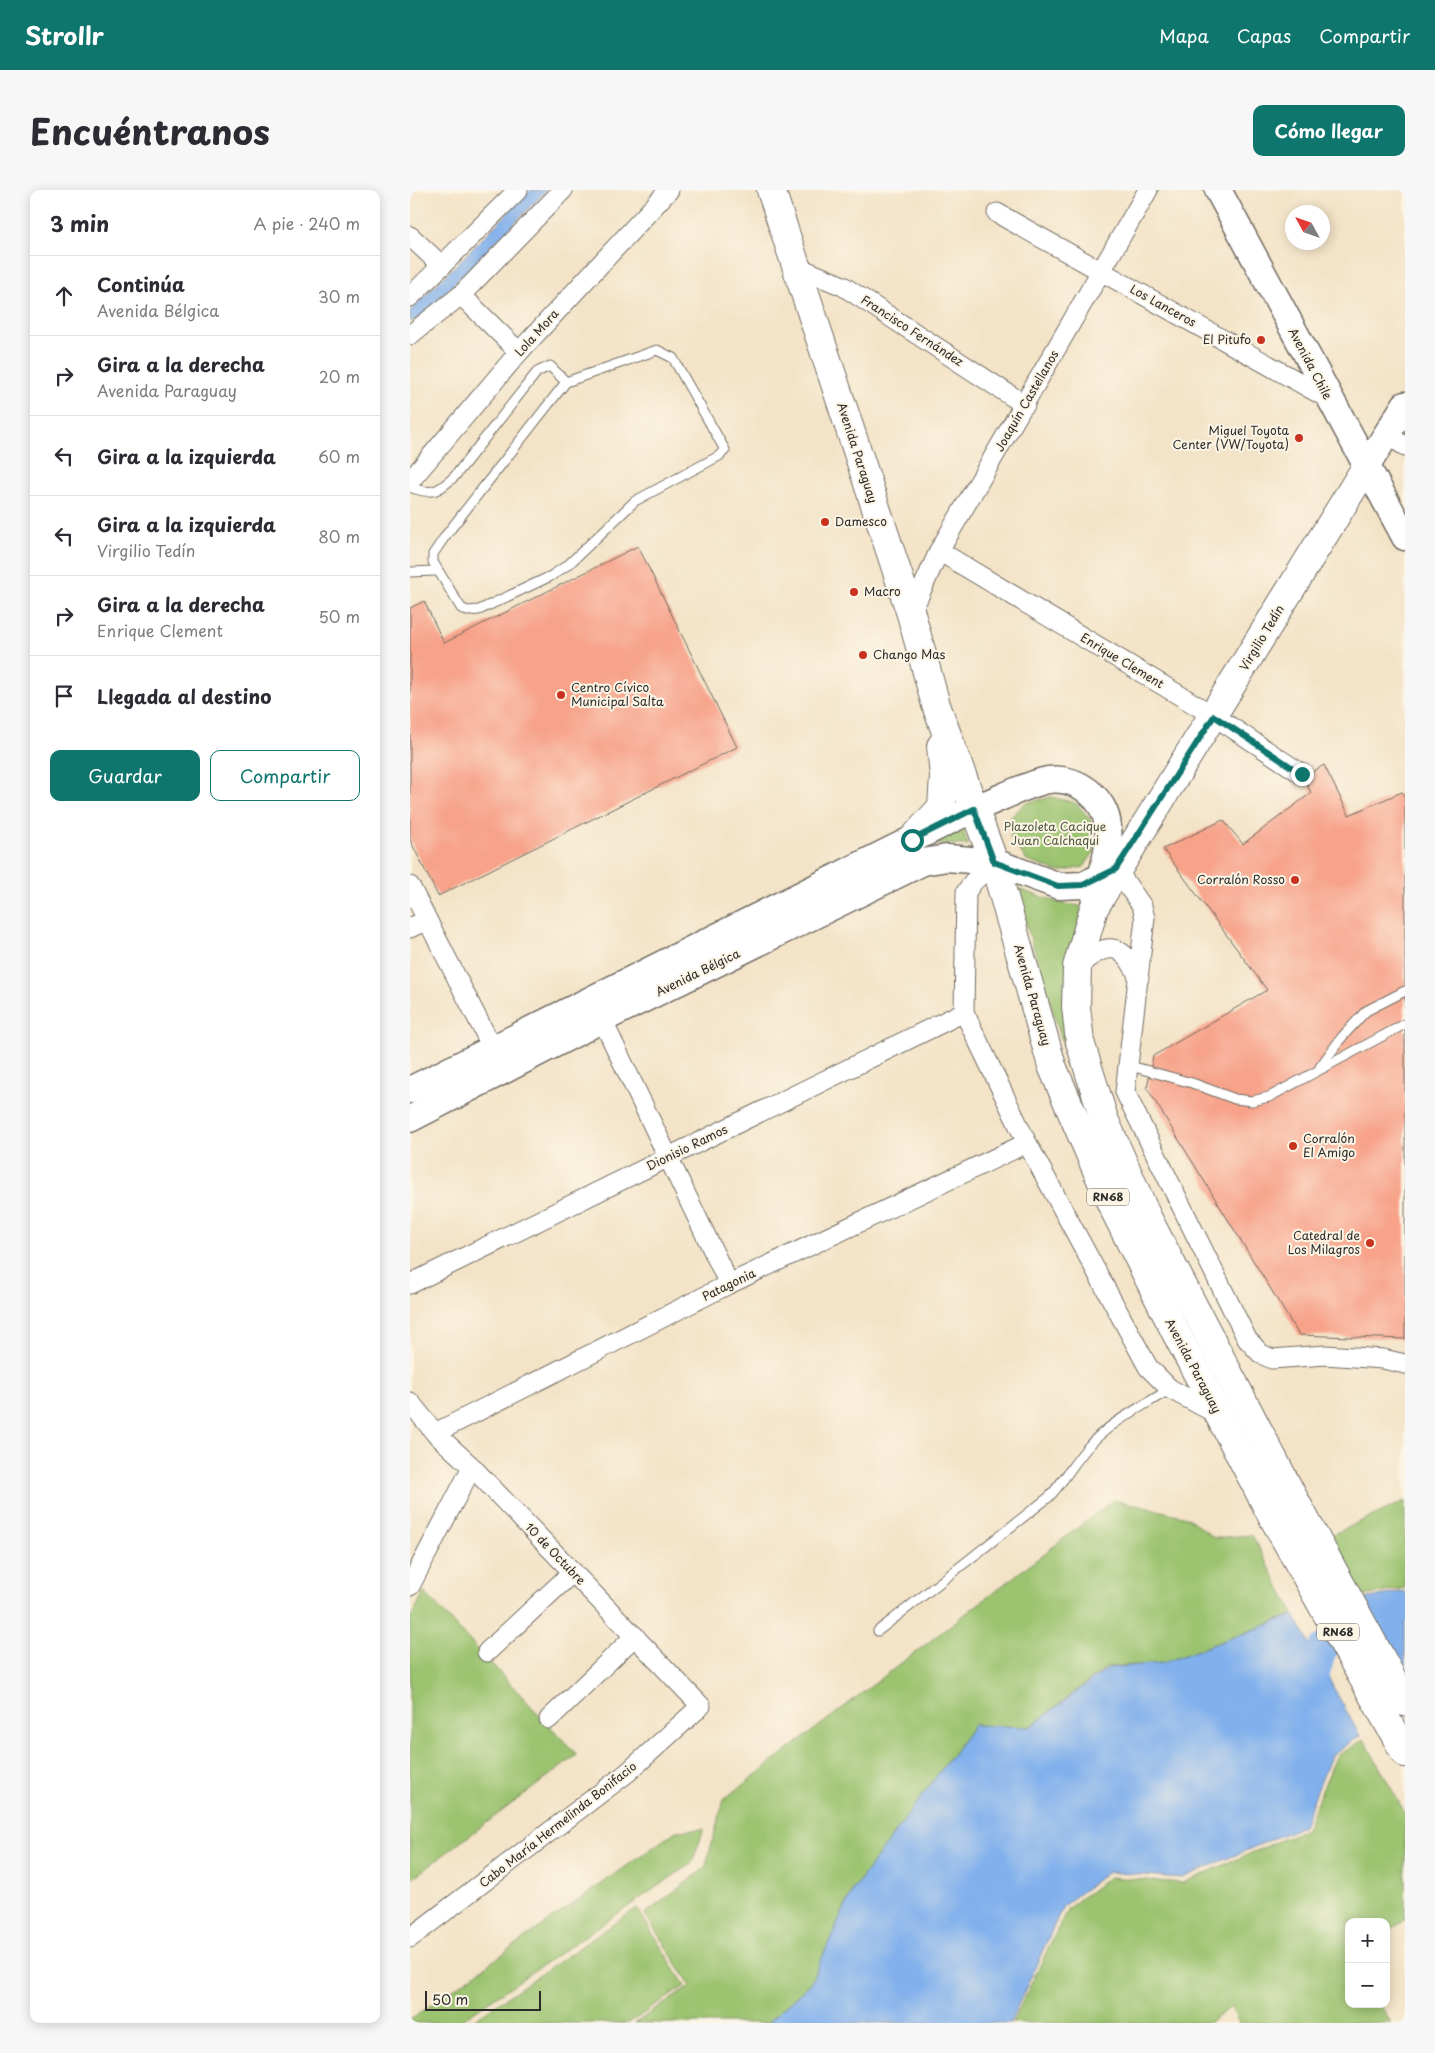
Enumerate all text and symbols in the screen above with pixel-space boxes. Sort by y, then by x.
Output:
text: Strollr [25,17,104,53]
text: Mapa [1159,22,1209,49]
text: Capas [1237,22,1291,49]
text: Compartir [1319,22,1410,49]
text: Encuéntranos [30,104,270,157]
button: Cómo llegar [1253,105,1405,156]
north arrow [1285,205,1330,250]
text: 3 min [50,207,109,239]
text: A pie · 240 m [253,211,360,235]
text: Continúa [97,270,185,298]
street label: Los Lanceros [1127,279,1200,331]
icon: ahead [50,282,78,310]
text: 30 m [318,284,360,308]
street label: Francisco Fernández [858,290,967,370]
text: Avenida Bélgica [97,298,219,322]
street label: Lola Mora [510,304,563,360]
street label: Avenida Chile [1284,324,1338,403]
place label: El Pitufo [1203,330,1251,348]
marker: El Pitufo [1255,334,1267,346]
street label: Joaquín Castellanos [990,346,1063,454]
text: Gira a la derecha [97,350,265,378]
icon: right [50,362,78,390]
text: 20 m [319,364,360,388]
text: Avenida Paraguay [97,378,237,402]
street label: Avenida Paraguay [833,400,883,505]
place label: Miguel Toyota Center (VW/Toyota) [1173,421,1290,453]
marker: Miguel Toyota Center (VW/Toyota) [1293,432,1305,444]
icon: left [50,442,78,470]
text: Gira a la izquierda [97,442,276,470]
text: 60 m [318,444,360,468]
text: Gira a la izquierda [97,510,276,538]
place label: Damesco [835,512,887,530]
marker: Damesco [819,516,831,528]
icon: left [50,522,78,550]
text: 80 m [318,524,360,548]
text: Virgilio Tedín [97,538,195,562]
place label: Macro [864,582,901,600]
marker: Macro [848,586,860,598]
text: Gira a la derecha [97,590,265,618]
street label: Virgilio Tedín [1234,601,1288,674]
icon: right [50,602,78,630]
text: 50 m [319,604,360,628]
text: Enrique Clement [97,618,223,642]
street label: Enrique Clement [1077,628,1168,692]
place label: Chango Mas [873,645,946,663]
marker: Chango Mas [857,649,869,661]
place label: Centro Cívico Municipal Salta [571,678,664,710]
icon: arrive [50,682,78,710]
text: Llegada al destino [97,682,271,710]
marker: Centro Cívico Municipal Salta [555,689,567,701]
button: Guardar [50,750,200,801]
button: Compartir [210,750,360,801]
route end [1291,763,1314,786]
park label: Plazoleta Cacique Juan Calchaqui [1004,817,1107,849]
route start [901,829,924,852]
place label: Corralón Rosso [1197,870,1285,888]
marker: Corralón Rosso [1289,874,1301,886]
street label: Avenida Paraguay [1010,942,1056,1048]
street label: Avenida Bélgica [652,944,743,1000]
street label: Dionisio Ramos [643,1119,731,1175]
place label: Corralón El Amigo [1303,1129,1355,1161]
marker: Corralón El Amigo [1287,1140,1299,1152]
road number: RN68 [1087,1189,1129,1206]
place label: Catedral de Los Milagros [1288,1226,1361,1258]
marker: Catedral de Los Milagros [1364,1237,1376,1249]
street label: Patagonia [699,1263,759,1305]
street label: Avenida Paraguay [1161,1315,1227,1416]
street label: 10 de Octubre [521,1518,590,1589]
road number: RN68 [1317,1624,1359,1640]
street label: Cabo María Hermelinda Bonifacio [475,1757,640,1891]
map controls [1345,1918,1390,2008]
button: + [1345,1918,1390,1963]
button: − [1345,1963,1390,2008]
scale bar [425,1988,541,2011]
text: 50 m [432,1989,468,2010]

